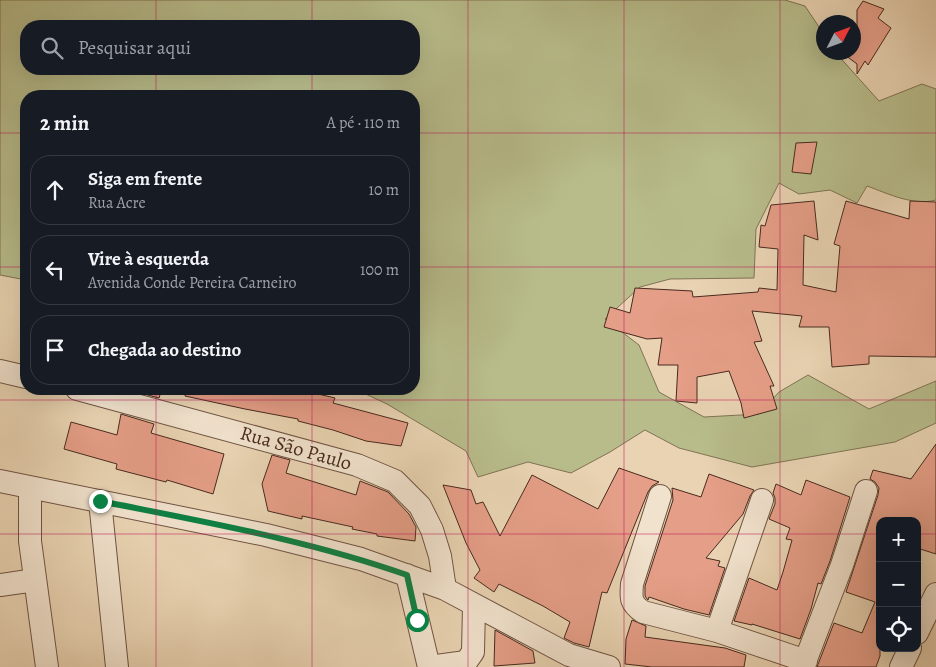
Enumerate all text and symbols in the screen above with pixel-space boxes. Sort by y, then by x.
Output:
north arrow [816,15,861,60]
search box [20,20,420,75]
icon: search [38,34,66,62]
text: Pesquisar aqui [78,35,191,61]
text: 2 min [40,109,89,137]
text: A pé · 110 m [326,112,400,134]
text: Siga em frente [88,166,202,192]
icon: ahead [41,176,69,204]
text: 10 m [369,179,399,201]
text: Rua Acre [88,192,146,214]
text: Vire à esquerda [88,246,209,272]
icon: left [41,256,69,284]
text: 100 m [360,259,399,281]
text: Avenida Conde Pereira Carneiro [88,272,296,294]
icon: arrive [41,336,69,364]
text: Chegada ao destino [88,337,241,363]
street label: Rua São Paulo [237,419,355,477]
route end [89,490,112,513]
map controls [876,517,921,652]
button: + [876,517,921,562]
button: − [876,562,921,607]
button: locate [876,607,921,652]
route start [406,609,429,632]

